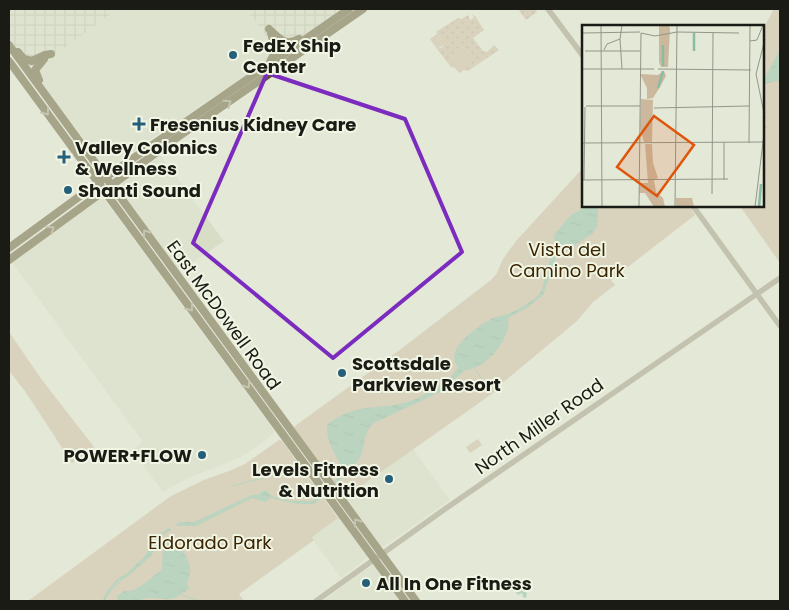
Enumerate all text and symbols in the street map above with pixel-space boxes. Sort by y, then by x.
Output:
inset map [582,25,764,208]
place label: FedEx Ship Center [243,33,341,79]
marker: FedEx Ship Center [227,49,239,61]
one-way arrow [223,100,232,109]
one-way arrow [40,106,49,116]
place label: Fresenius Kidney Care [150,112,356,137]
marker: Fresenius Kidney Care [132,117,146,131]
place label: Valley Colonics & Wellness [75,135,218,181]
marker: Valley Colonics & Wellness [57,150,71,164]
place label: Shanti Sound [78,178,201,203]
marker: Shanti Sound [62,184,74,196]
one-way arrow [45,226,55,235]
one-way arrow [143,229,152,239]
street label: East McDowell Road [161,235,287,395]
park label: Vista del Camino Park [509,237,625,283]
one-way arrow [184,302,193,312]
place label: Scottsdale Parkview Resort [352,351,501,397]
marker: Scottsdale Parkview Resort [336,367,348,379]
street label: North Miller Road [470,372,608,480]
one-way arrow [241,379,250,389]
place label: POWER+FLOW [63,443,192,468]
marker: POWER+FLOW [196,449,208,461]
place label: Levels Fitness & Nutrition [252,457,379,503]
marker: Levels Fitness & Nutrition [383,473,395,485]
one-way arrow [355,519,363,528]
park label: Eldorado Park [148,530,272,555]
place label: All In One Fitness [376,571,532,596]
marker: All In One Fitness [360,577,372,589]

